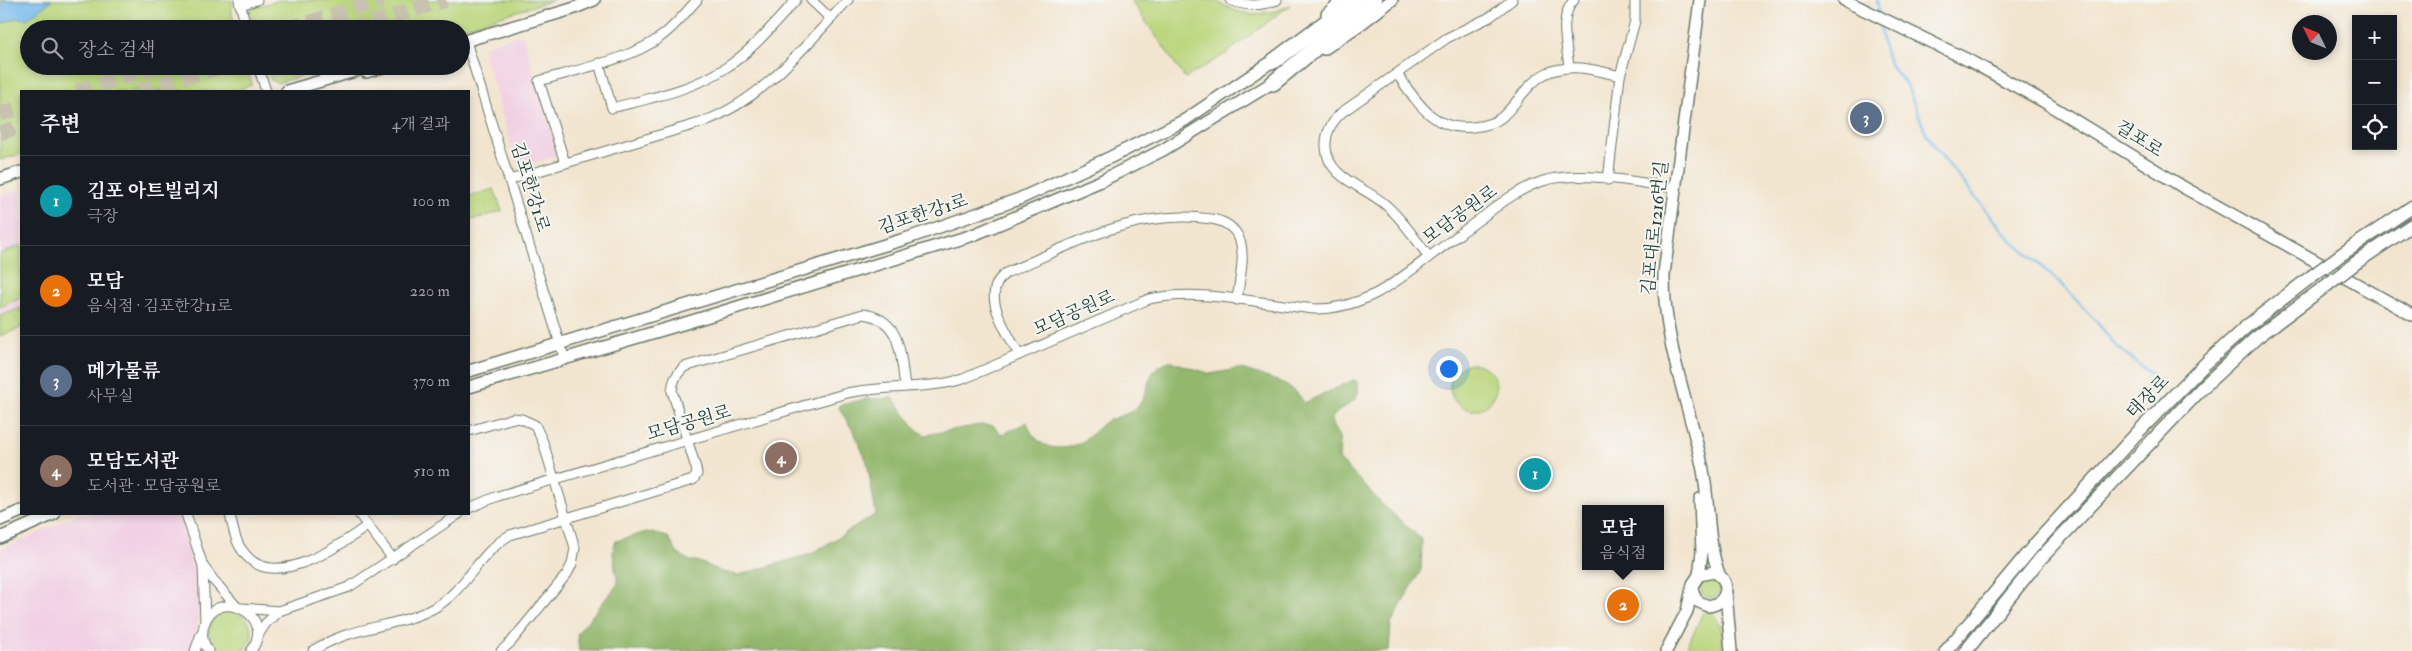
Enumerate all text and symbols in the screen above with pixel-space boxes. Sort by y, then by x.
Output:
north arrow [2292,15,2337,60]
map controls [2352,15,2397,150]
button: + [2352,15,2397,60]
search box [20,20,470,75]
icon: search [38,34,66,62]
text: 장소 검색 [78,38,155,62]
button: − [2352,60,2397,105]
pin: 3 [1850,99,1882,137]
button: locate [2352,105,2397,150]
text: 주변 [40,111,81,138]
text: 4개 결과 [392,114,450,134]
street label: 걸포로 [2111,115,2167,163]
street label: 김포한강1로 [505,139,555,235]
street label: 김포대로1216번길 [1636,160,1674,296]
text: 김포 아트빌리지 [87,179,219,203]
street label: 모담공원로 [1418,180,1502,250]
street label: 김포한강1로 [875,189,971,239]
text: 1 [53,191,59,211]
text: 100 m [412,191,450,211]
text: 극장 [87,206,118,226]
text: 모담 [87,269,124,293]
text: 2 [52,281,60,301]
text: 220 m [410,281,450,301]
street label: 모담공원로 [1030,285,1118,341]
text: 음식점 · 김포한강11로 [87,296,232,316]
your location [1436,356,1462,382]
text: 메가물류 [87,359,160,383]
street label: 태장로 [2122,370,2174,424]
text: 3 [53,371,59,391]
text: 370 m [413,371,450,391]
text: 사무실 [87,386,133,406]
street label: 모담공원로 [644,400,734,446]
pin: 4 [765,439,797,477]
text: 모담도서관 [87,449,179,473]
pin: 1 [1519,455,1551,493]
text: 4 [52,461,60,481]
text: 510 m [413,461,450,481]
text: 도서관 · 모담공원로 [87,476,221,496]
popup [1582,505,1664,570]
text: 모담 [1600,516,1637,540]
text: 음식점 [1600,543,1646,563]
pin: 2 [1607,586,1639,624]

